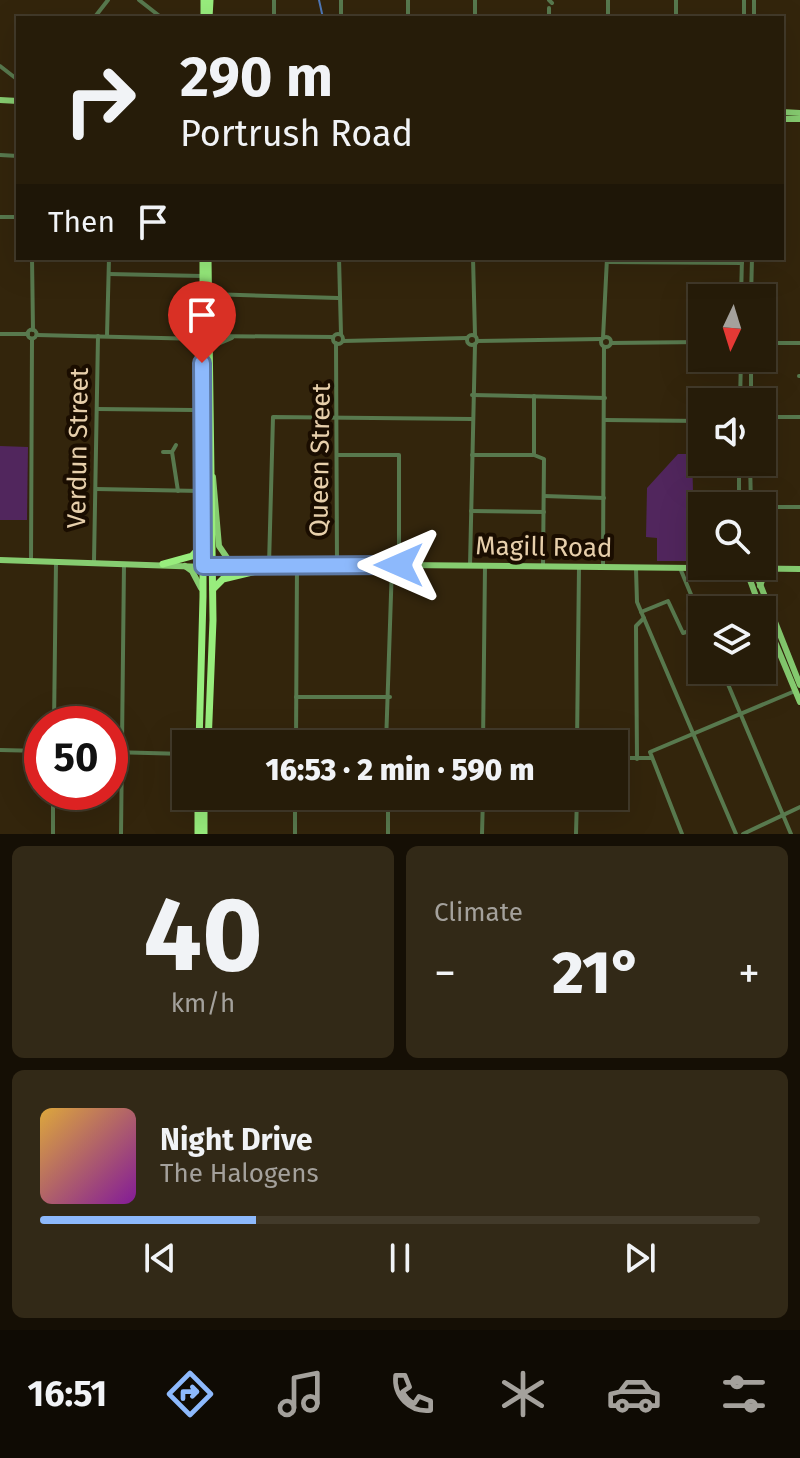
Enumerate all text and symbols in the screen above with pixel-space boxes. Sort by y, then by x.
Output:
text: 290 m [180,44,333,111]
icon: right [48,48,152,152]
text: Portrush Road [180,112,413,156]
icon: arrive [131,200,175,244]
text: Then [48,204,115,240]
pin [168,281,236,363]
north arrow [688,284,776,372]
map controls [688,284,776,684]
icon: arrive [180,293,224,337]
street label: Verdun Street [61,367,95,529]
street label: Queen Street [303,382,337,537]
button: sound [688,388,776,476]
button: search [688,492,776,580]
position arrow [357,523,441,607]
street label: Magill Road [475,530,613,564]
button: layers [688,596,776,684]
speed limit sign: 50 [24,706,128,810]
text: 16:53 · 2 min · 590 m [266,752,534,788]
text: 40 [143,873,263,998]
text: Climate [434,897,523,928]
text: 21° [552,937,642,1009]
text: − [434,947,456,1000]
text: + [738,947,760,1000]
text: km/h [171,988,235,1019]
text: Night Drive [160,1122,313,1158]
text: The Halogens [160,1158,319,1189]
icon: previous [138,1236,182,1280]
icon: pause [378,1236,422,1280]
icon: next [618,1236,662,1280]
icon: directions [162,1366,218,1422]
icon: music [273,1366,329,1422]
icon: phone [384,1366,440,1422]
icon: climate [495,1366,551,1422]
icon: car [606,1366,662,1422]
icon: filters [716,1366,772,1422]
text: 16:51 [27,1372,107,1416]

